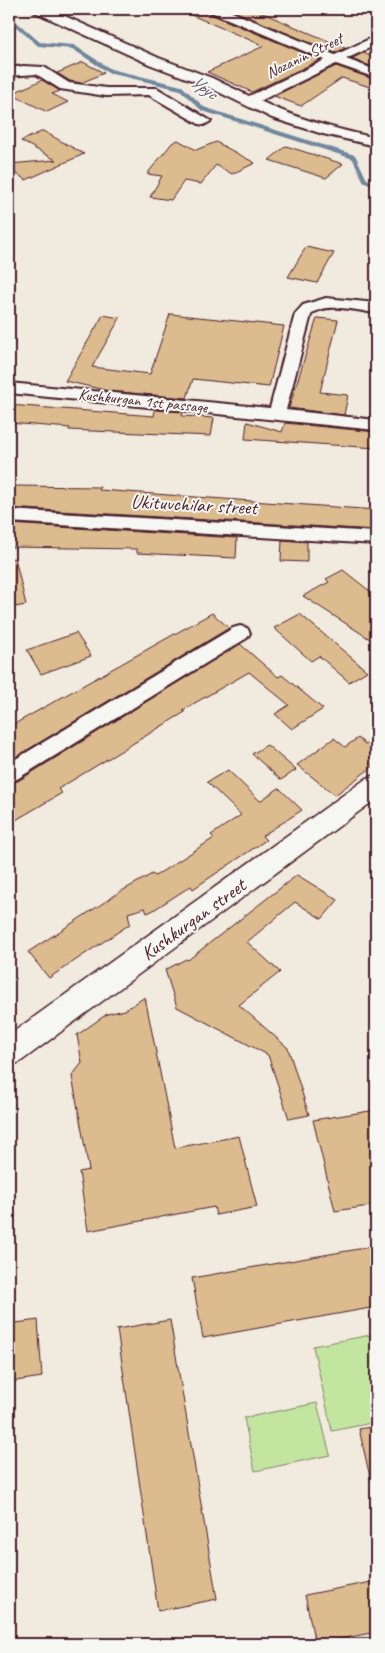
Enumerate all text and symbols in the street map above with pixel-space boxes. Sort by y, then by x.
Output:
street label: Nozanin Street [263,28,348,83]
water label: Урус [186,70,224,105]
street label: Kushkurgan 1st passage [77,384,210,418]
street label: Ukituvchilar street [130,489,260,520]
street label: Kushkurgan street [136,872,252,966]

